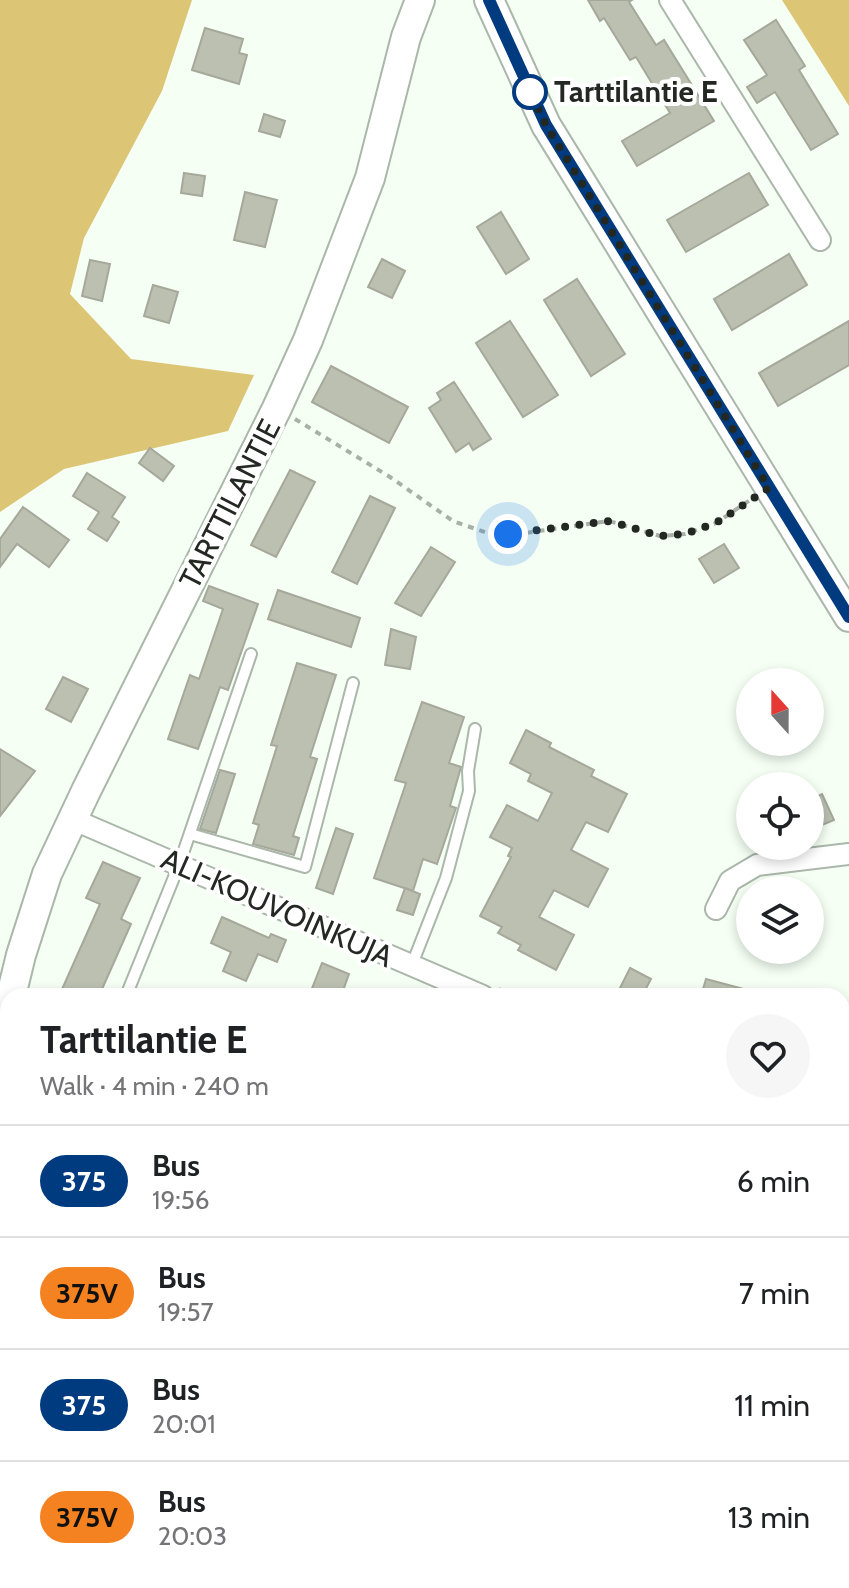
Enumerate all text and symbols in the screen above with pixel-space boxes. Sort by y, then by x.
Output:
place label: Tarttilantie E [554,73,718,110]
marker: Tarttilantie E [513,75,547,109]
street label: TARTTILANTIE [171,413,288,595]
your location [488,514,528,554]
north arrow [736,668,824,756]
map controls [736,668,824,964]
button: locate [736,772,824,860]
street label: ALI-KOUVOINKUJA [156,840,399,975]
button: layers [736,876,824,964]
button: heart [726,1014,810,1098]
text: Tarttilantie E [40,1016,247,1063]
text: Walk · 4 min · 240 m [40,1070,269,1102]
text: Bus [152,1147,200,1184]
text: 6 min [737,1163,810,1200]
text: 375 [62,1164,106,1198]
text: 19:56 [152,1184,210,1216]
text: Bus [158,1259,206,1296]
text: 7 min [739,1275,810,1312]
text: 375V [56,1276,118,1310]
text: 19:57 [158,1296,214,1328]
text: Bus [152,1371,200,1408]
text: 11 min [734,1387,810,1424]
text: 375 [62,1388,106,1422]
text: 20:01 [152,1408,216,1440]
text: Bus [158,1483,206,1520]
text: 13 min [728,1499,810,1536]
text: 375V [56,1500,118,1534]
text: 20:03 [158,1520,227,1552]

